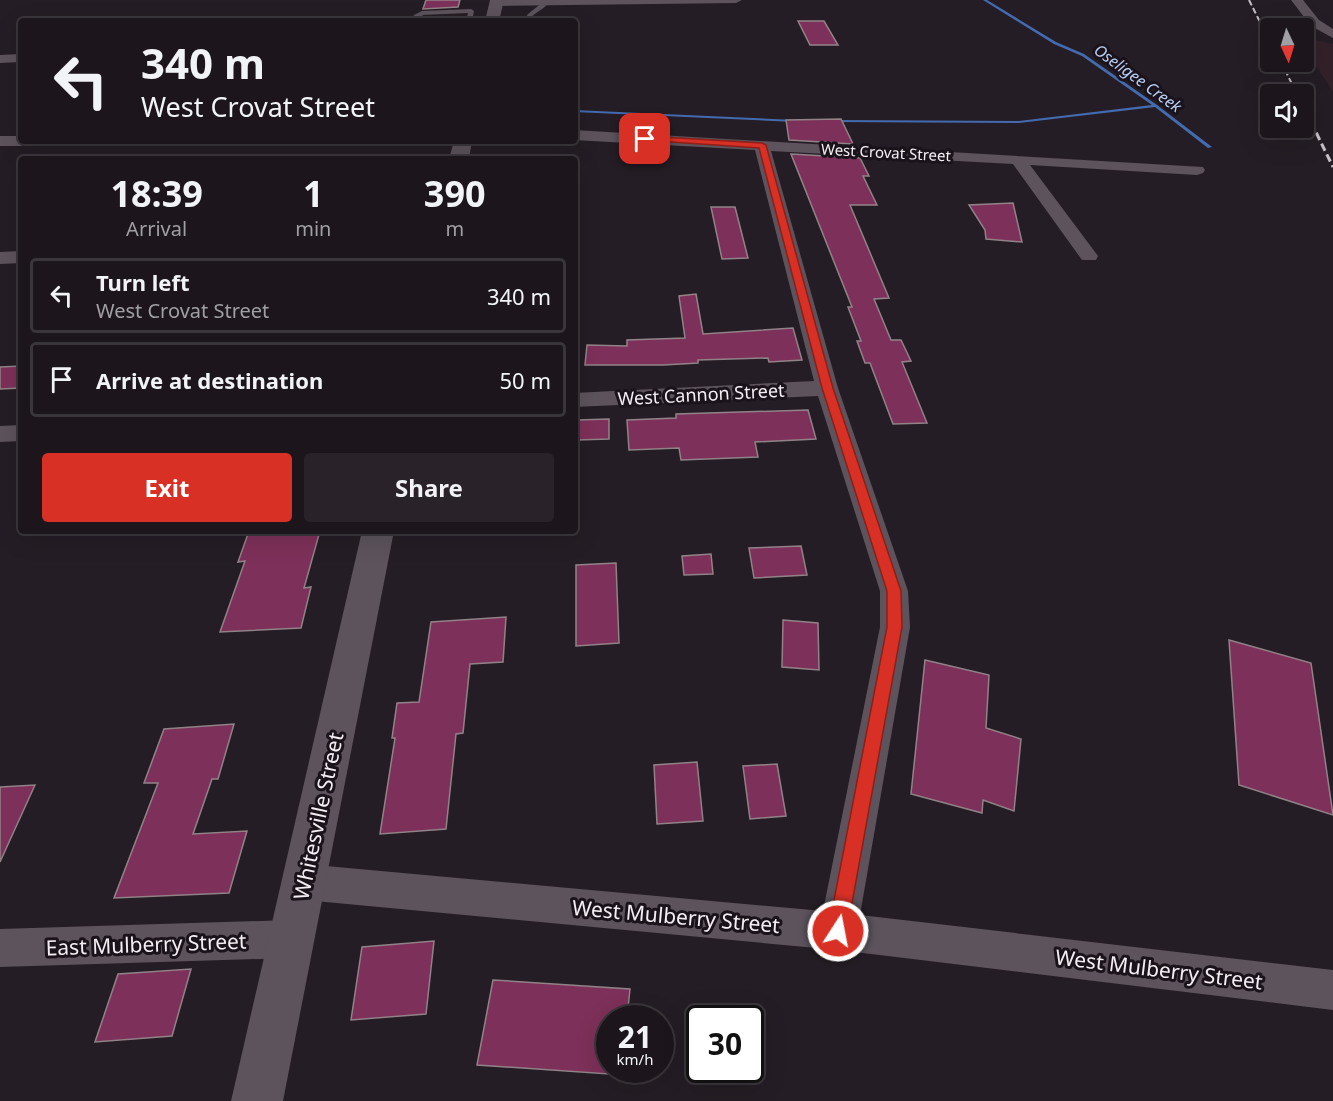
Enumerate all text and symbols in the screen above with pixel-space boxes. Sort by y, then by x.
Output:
north arrow [1260,18,1314,72]
map controls [1260,18,1314,138]
text: 340 m [141,34,265,91]
water label: Oseligee Creek [1090,39,1187,118]
icon: left [42,42,120,120]
button: sound [1260,84,1314,138]
text: West Crovat Street [141,88,375,125]
pin [619,113,670,164]
icon: arrive [628,122,661,155]
street label: West Crovat Street [821,139,952,165]
text: 18:39 [110,169,203,218]
text: 1 [303,169,324,218]
text: 390 [424,169,486,218]
text: Arrival [126,215,187,242]
text: min [295,215,331,242]
text: m [445,215,464,242]
text: Turn left [96,267,190,297]
icon: left [45,279,78,312]
text: 340 m [487,281,551,311]
text: West Crovat Street [96,297,269,324]
icon: arrive [45,363,78,396]
text: Arrive at destination [96,365,323,395]
text: 50 m [500,365,551,395]
street label: West Cannon Street [617,378,786,410]
button: Exit [42,453,292,522]
button: Share [304,453,554,522]
street label: Whitesville Street [287,729,349,902]
street label: West Mulberry Street [571,893,781,939]
position arrow [806,899,870,963]
street label: East Mulberry Street [45,926,247,961]
street label: West Mulberry Street [1054,942,1265,996]
speed limit sign: 30 [686,1005,764,1083]
text: 21 [618,1016,652,1057]
text: km/h [617,1049,653,1069]

